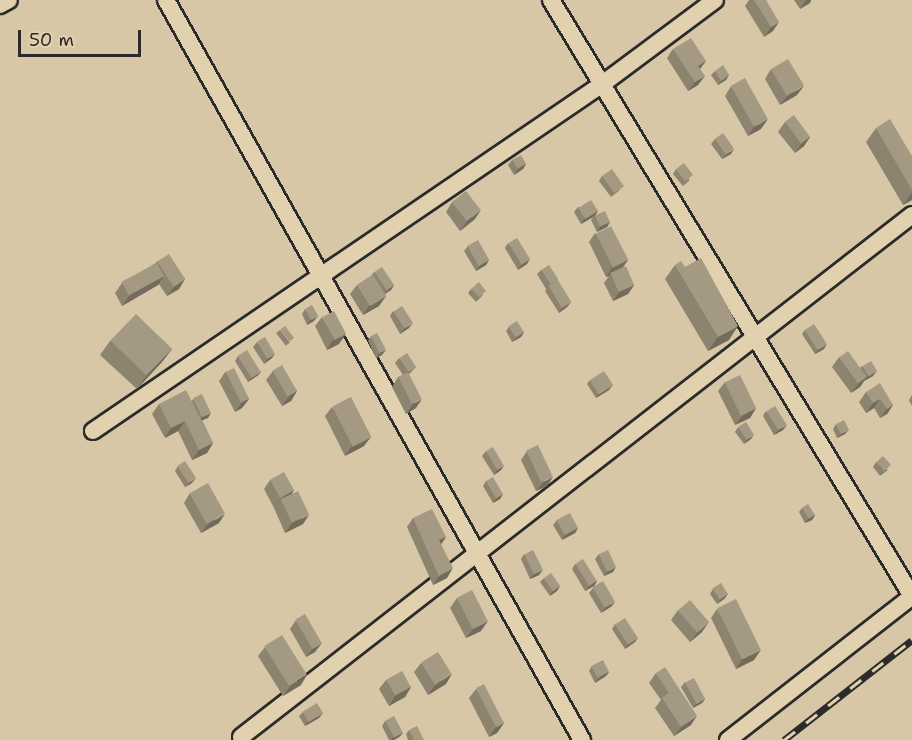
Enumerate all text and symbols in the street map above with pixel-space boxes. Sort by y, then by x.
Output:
scale bar [21,18,144,56]
text: 50 m [29,28,74,52]

